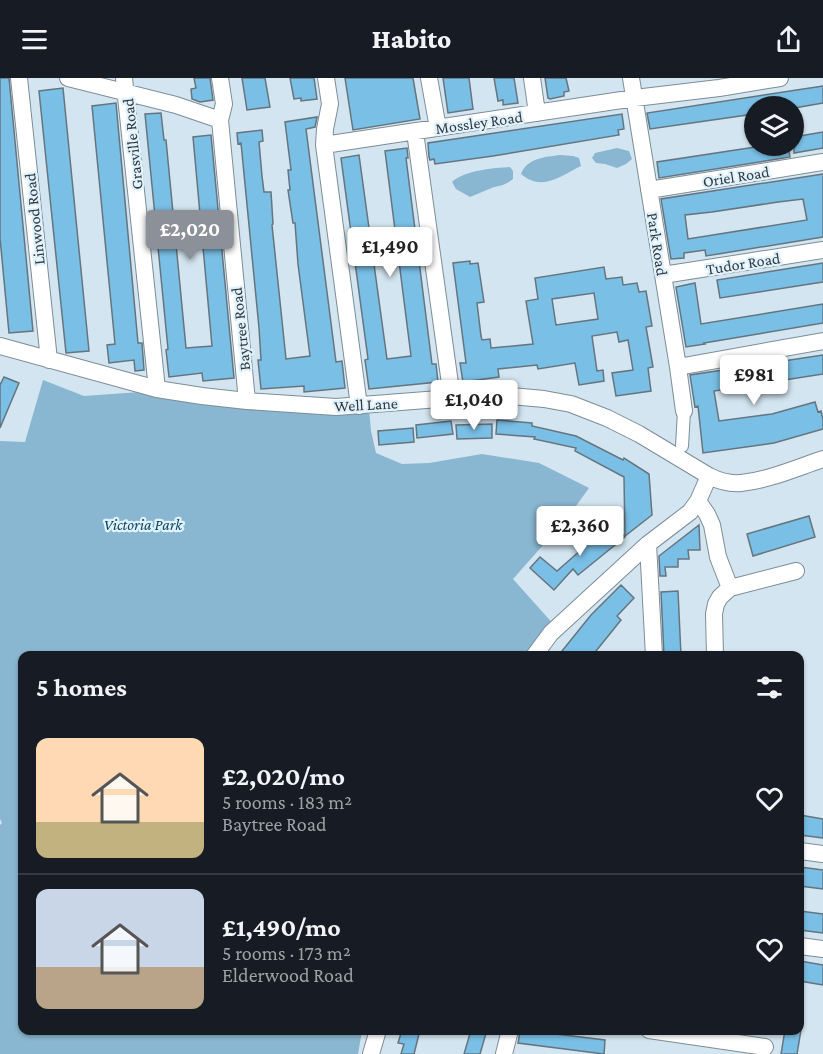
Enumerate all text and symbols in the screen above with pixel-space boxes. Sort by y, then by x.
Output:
icon: menu [18,23,51,56]
icon: share [772,23,805,56]
text: Habito [372,24,451,54]
map controls [744,96,804,156]
button: layers [744,96,804,156]
street label: Grasville Road [119,97,146,190]
street label: Mossley Road [434,108,524,138]
street label: Oriel Road [702,163,771,190]
street label: Linwood Road [21,172,48,266]
pin: £2,020 [141,210,239,261]
street label: Park Road [644,211,671,278]
text: £2,020 [160,218,220,240]
pin: £1,490 [341,227,439,278]
text: £1,490 [361,235,419,257]
street label: Tudor Road [705,249,782,278]
street label: Baytree Road [228,286,254,371]
pin: £981 [718,355,790,406]
text: £981 [734,363,774,385]
pin: £1,040 [425,380,523,431]
text: £1,040 [445,388,503,410]
street label: Well Lane [334,394,398,415]
pin: £2,360 [531,506,629,557]
text: £2,360 [550,514,610,536]
park label: Victoria Park [104,516,183,533]
icon: filters [753,671,786,704]
text: 5 homes [36,673,127,702]
icon: home [84,762,156,834]
text: £2,020/mo [222,762,345,791]
icon: heart [753,782,786,815]
text: 5 rooms · 183 m² [222,791,352,813]
text: Baytree Road [222,813,327,835]
icon: home [84,913,156,985]
text: £1,490/mo [222,913,341,942]
icon: heart [753,933,786,966]
text: 5 rooms · 173 m² [222,942,351,964]
text: Elderwood Road [222,964,354,986]

